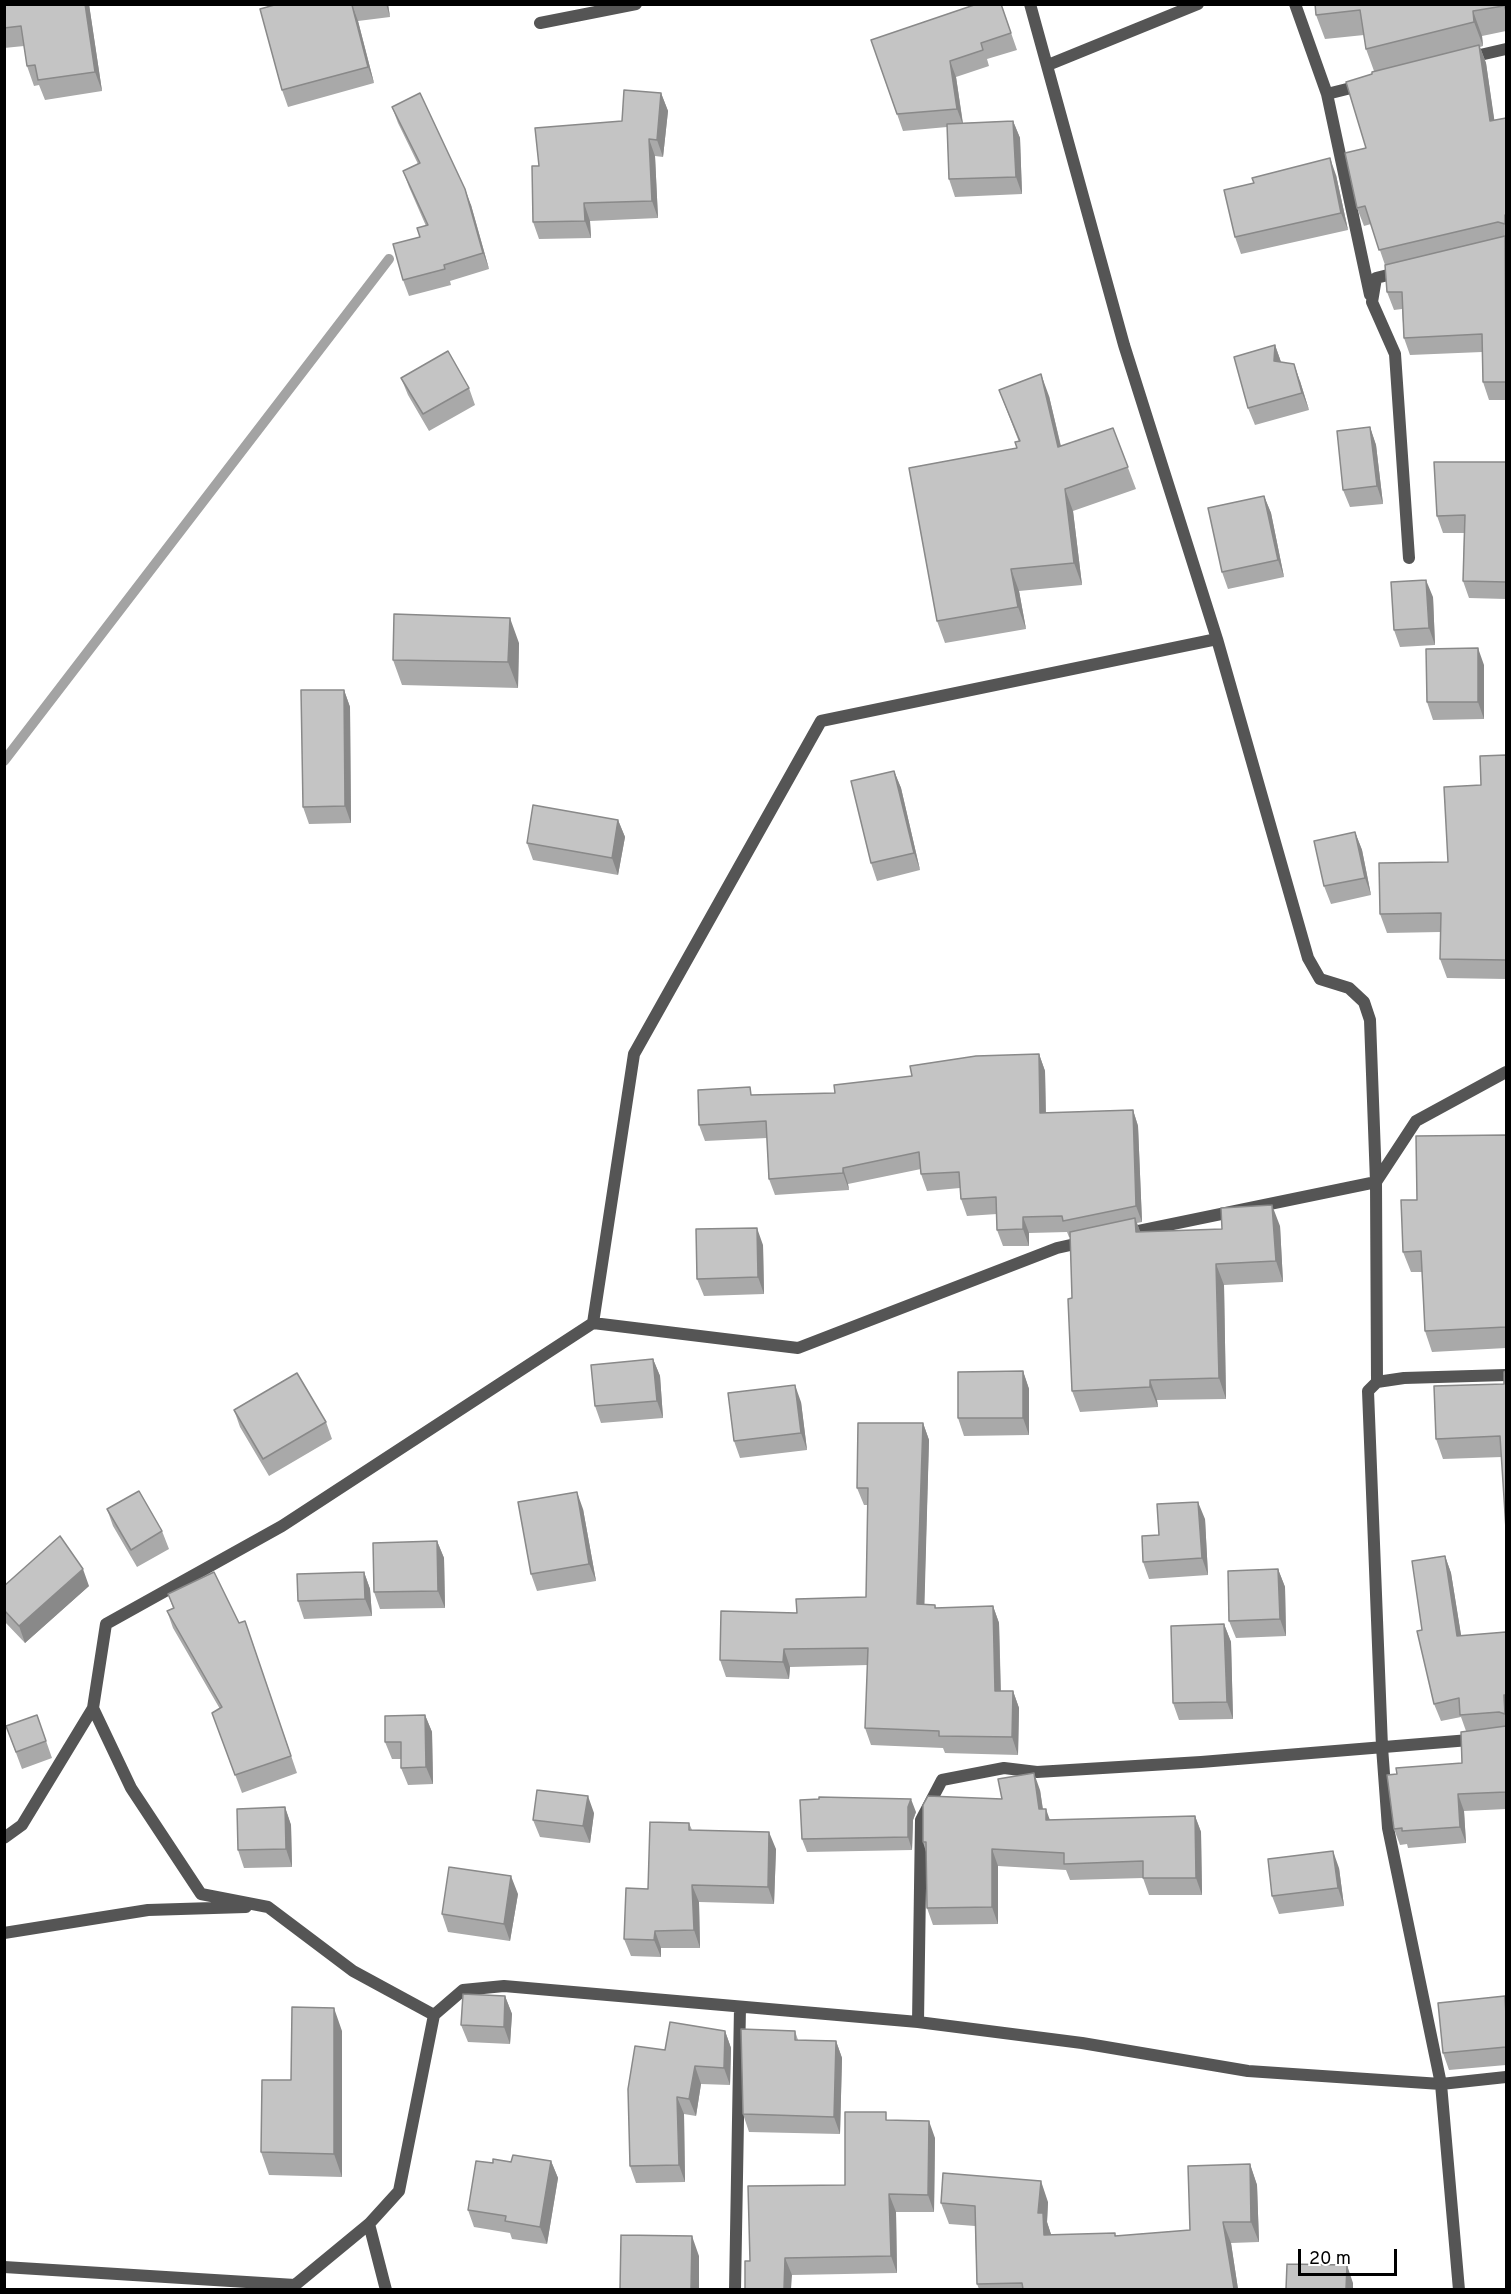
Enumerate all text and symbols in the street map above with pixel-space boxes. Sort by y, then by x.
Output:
scale bar [1301,2237,1400,2275]
text: 20 m [1309,2248,1351,2271]

